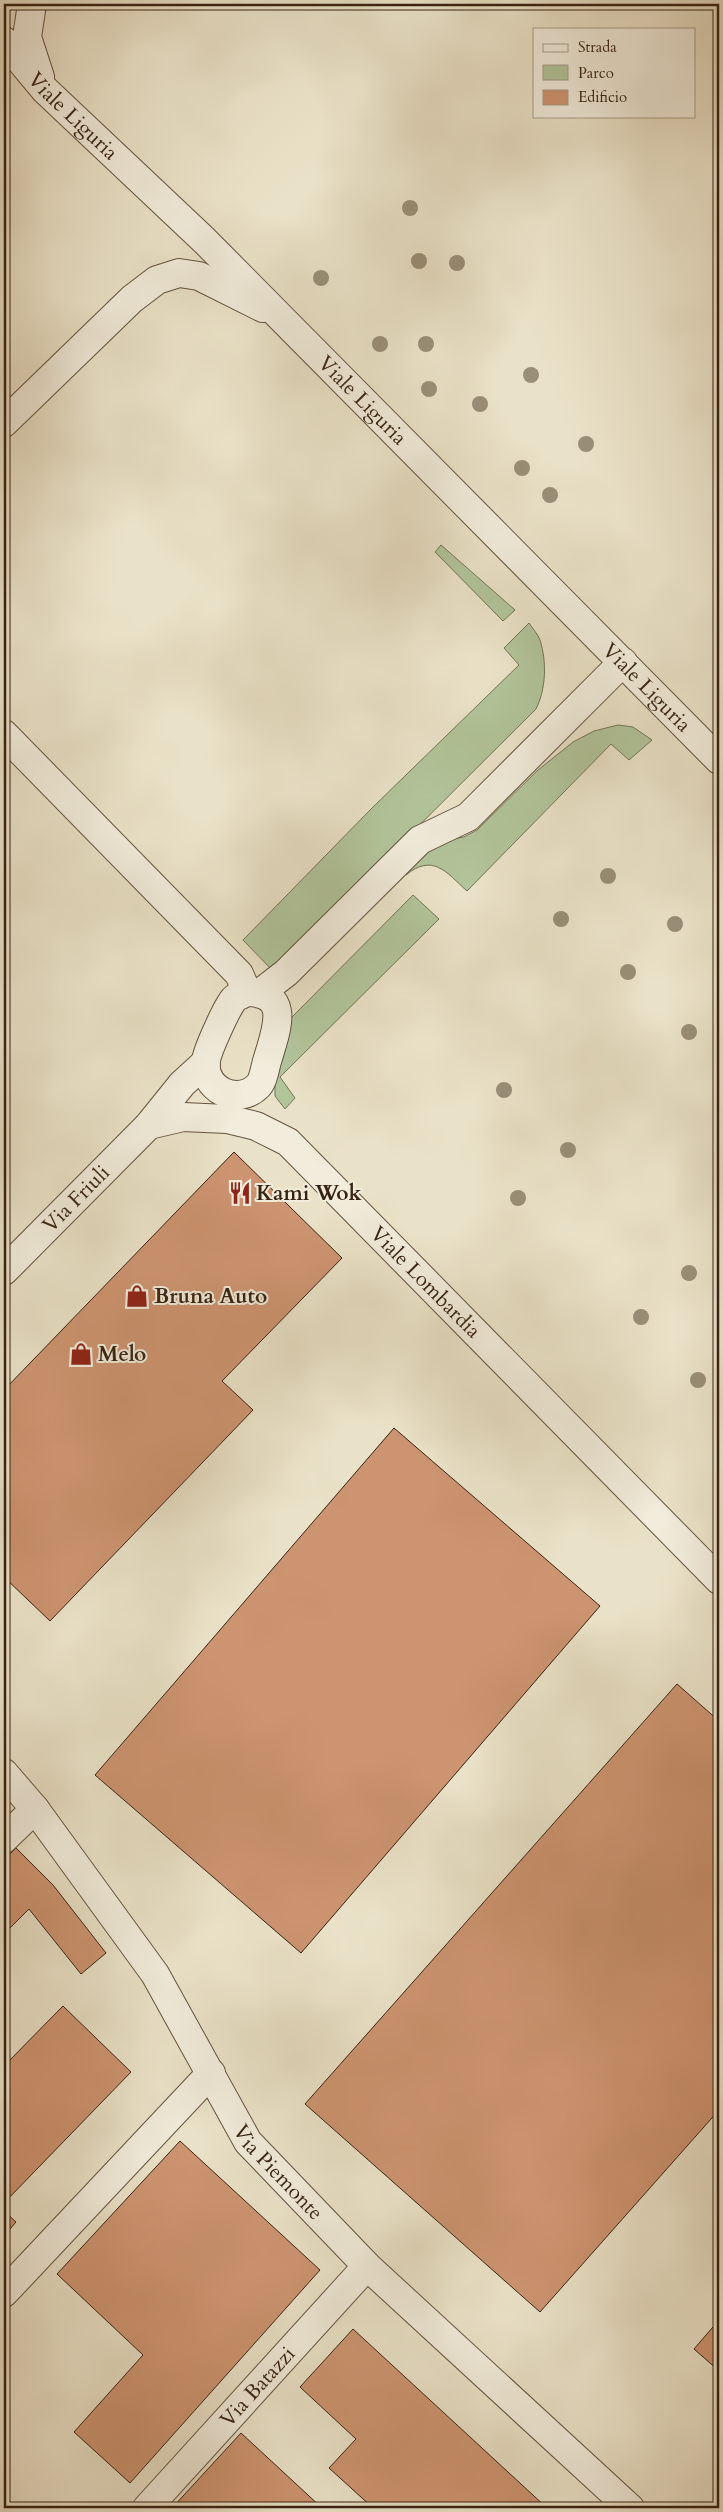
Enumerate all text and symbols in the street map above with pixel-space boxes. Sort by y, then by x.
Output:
legend [533,28,696,118]
text: Strada [578,37,617,57]
text: Parco [578,63,614,83]
street label: Viale Liguria [21,66,125,166]
text: Edificio [578,87,627,107]
street label: Viale Liguria [312,349,414,451]
street label: Viale Liguria [596,636,698,739]
street label: Via Friuli [36,1158,116,1239]
place label: Kami Wok [256,1179,362,1208]
restaurant icon: Kami Wok [227,1180,253,1206]
street label: Viale Lombardia [364,1219,488,1345]
place label: Bruna Auto [154,1282,267,1311]
shop icon: Bruna Auto [124,1283,150,1309]
place label: Melo [98,1340,146,1369]
shop icon: Melo [68,1341,94,1367]
street label: Via Piemonte [227,2119,330,2226]
street label: Via Batazzi [213,2340,302,2433]

